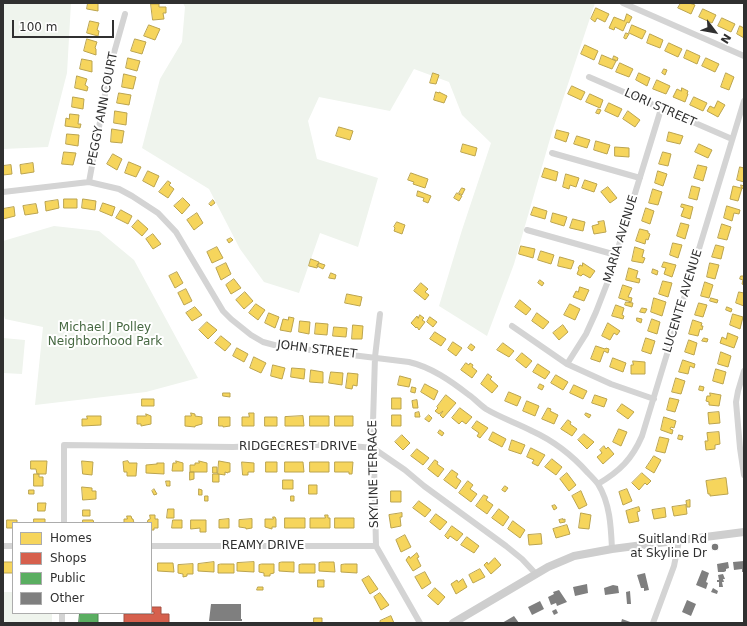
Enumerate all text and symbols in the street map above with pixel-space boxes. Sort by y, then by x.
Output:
scale bar [14,12,116,38]
north arrow [695,12,735,52]
text: 100 m [19,20,57,34]
text: N [718,31,734,46]
street label: PEGGY ANN COURT [85,51,121,167]
street label: LORI STREET [622,86,698,130]
street label: MARIA AVENUE [601,193,641,285]
street label: LUCENTE AVENUE [660,248,706,354]
park label: Michael J Polley Neighborhood Park [48,321,162,349]
street label: JOHN STREET [276,338,358,362]
street label: SKYLINE TERRACE [366,420,382,528]
street label: RIDGECREST DRIVE [239,440,357,454]
legend [12,522,152,614]
text: Homes [50,531,92,545]
place label: Suitland Rd at Skyline Dr [630,533,707,561]
street label: REAMY DRIVE [222,539,304,553]
marker: Suitland Rd at Skyline Dr [710,542,720,552]
text: Shops [50,551,86,565]
text: Public [50,571,86,585]
text: Other [50,591,84,605]

